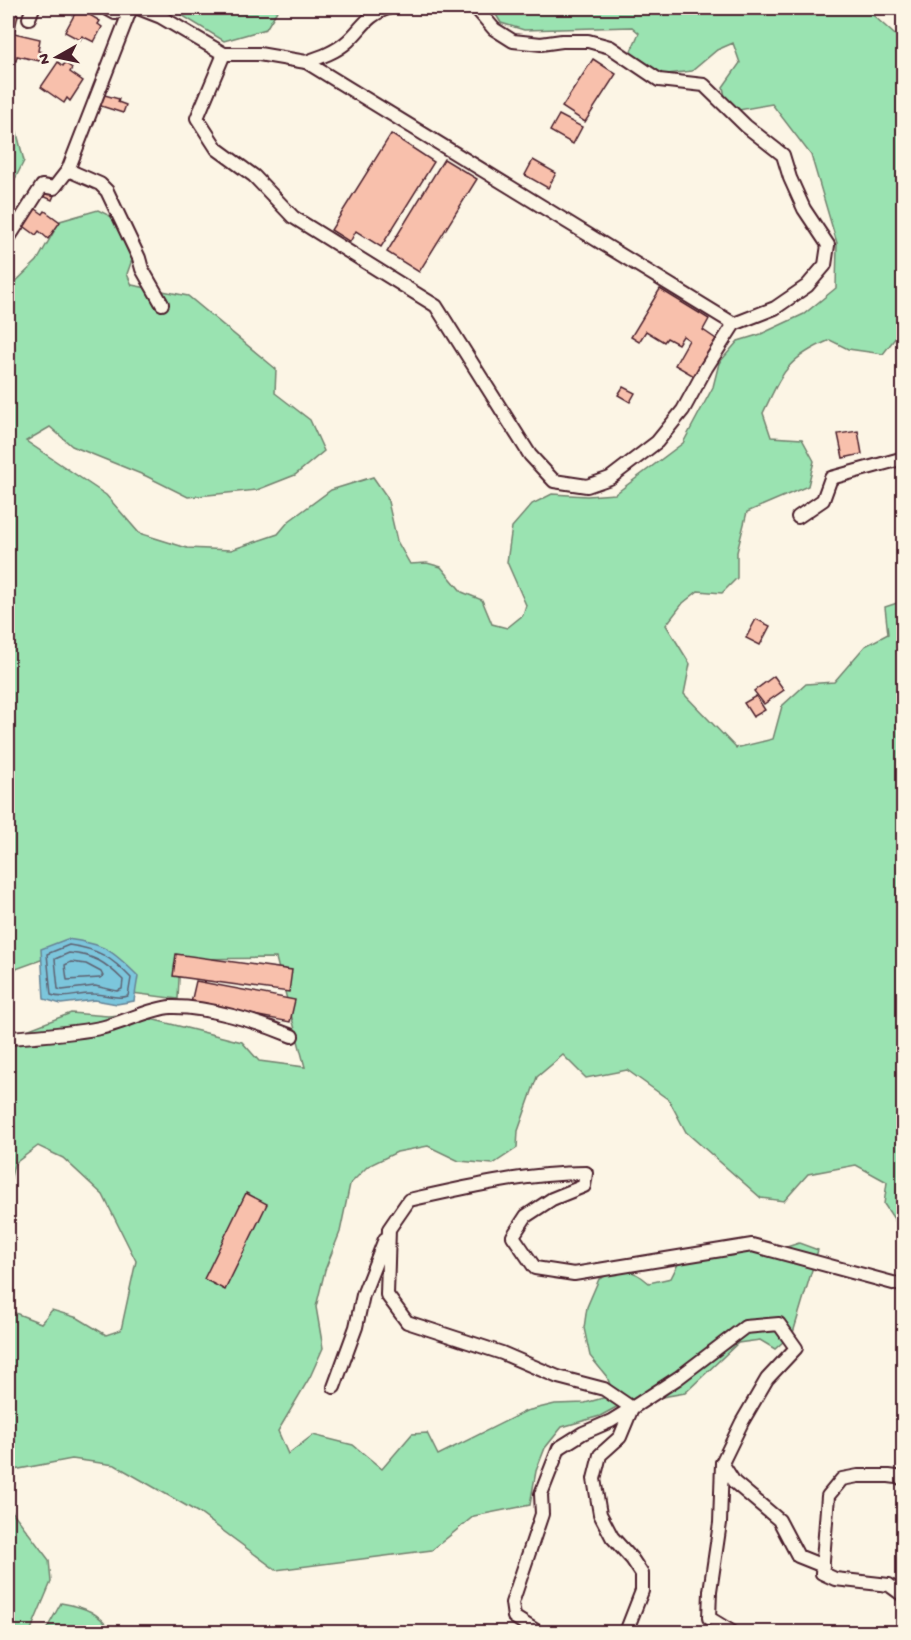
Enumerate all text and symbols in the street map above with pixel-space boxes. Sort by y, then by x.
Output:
north arrow [27,27,87,87]
text: N [35,52,56,65]

